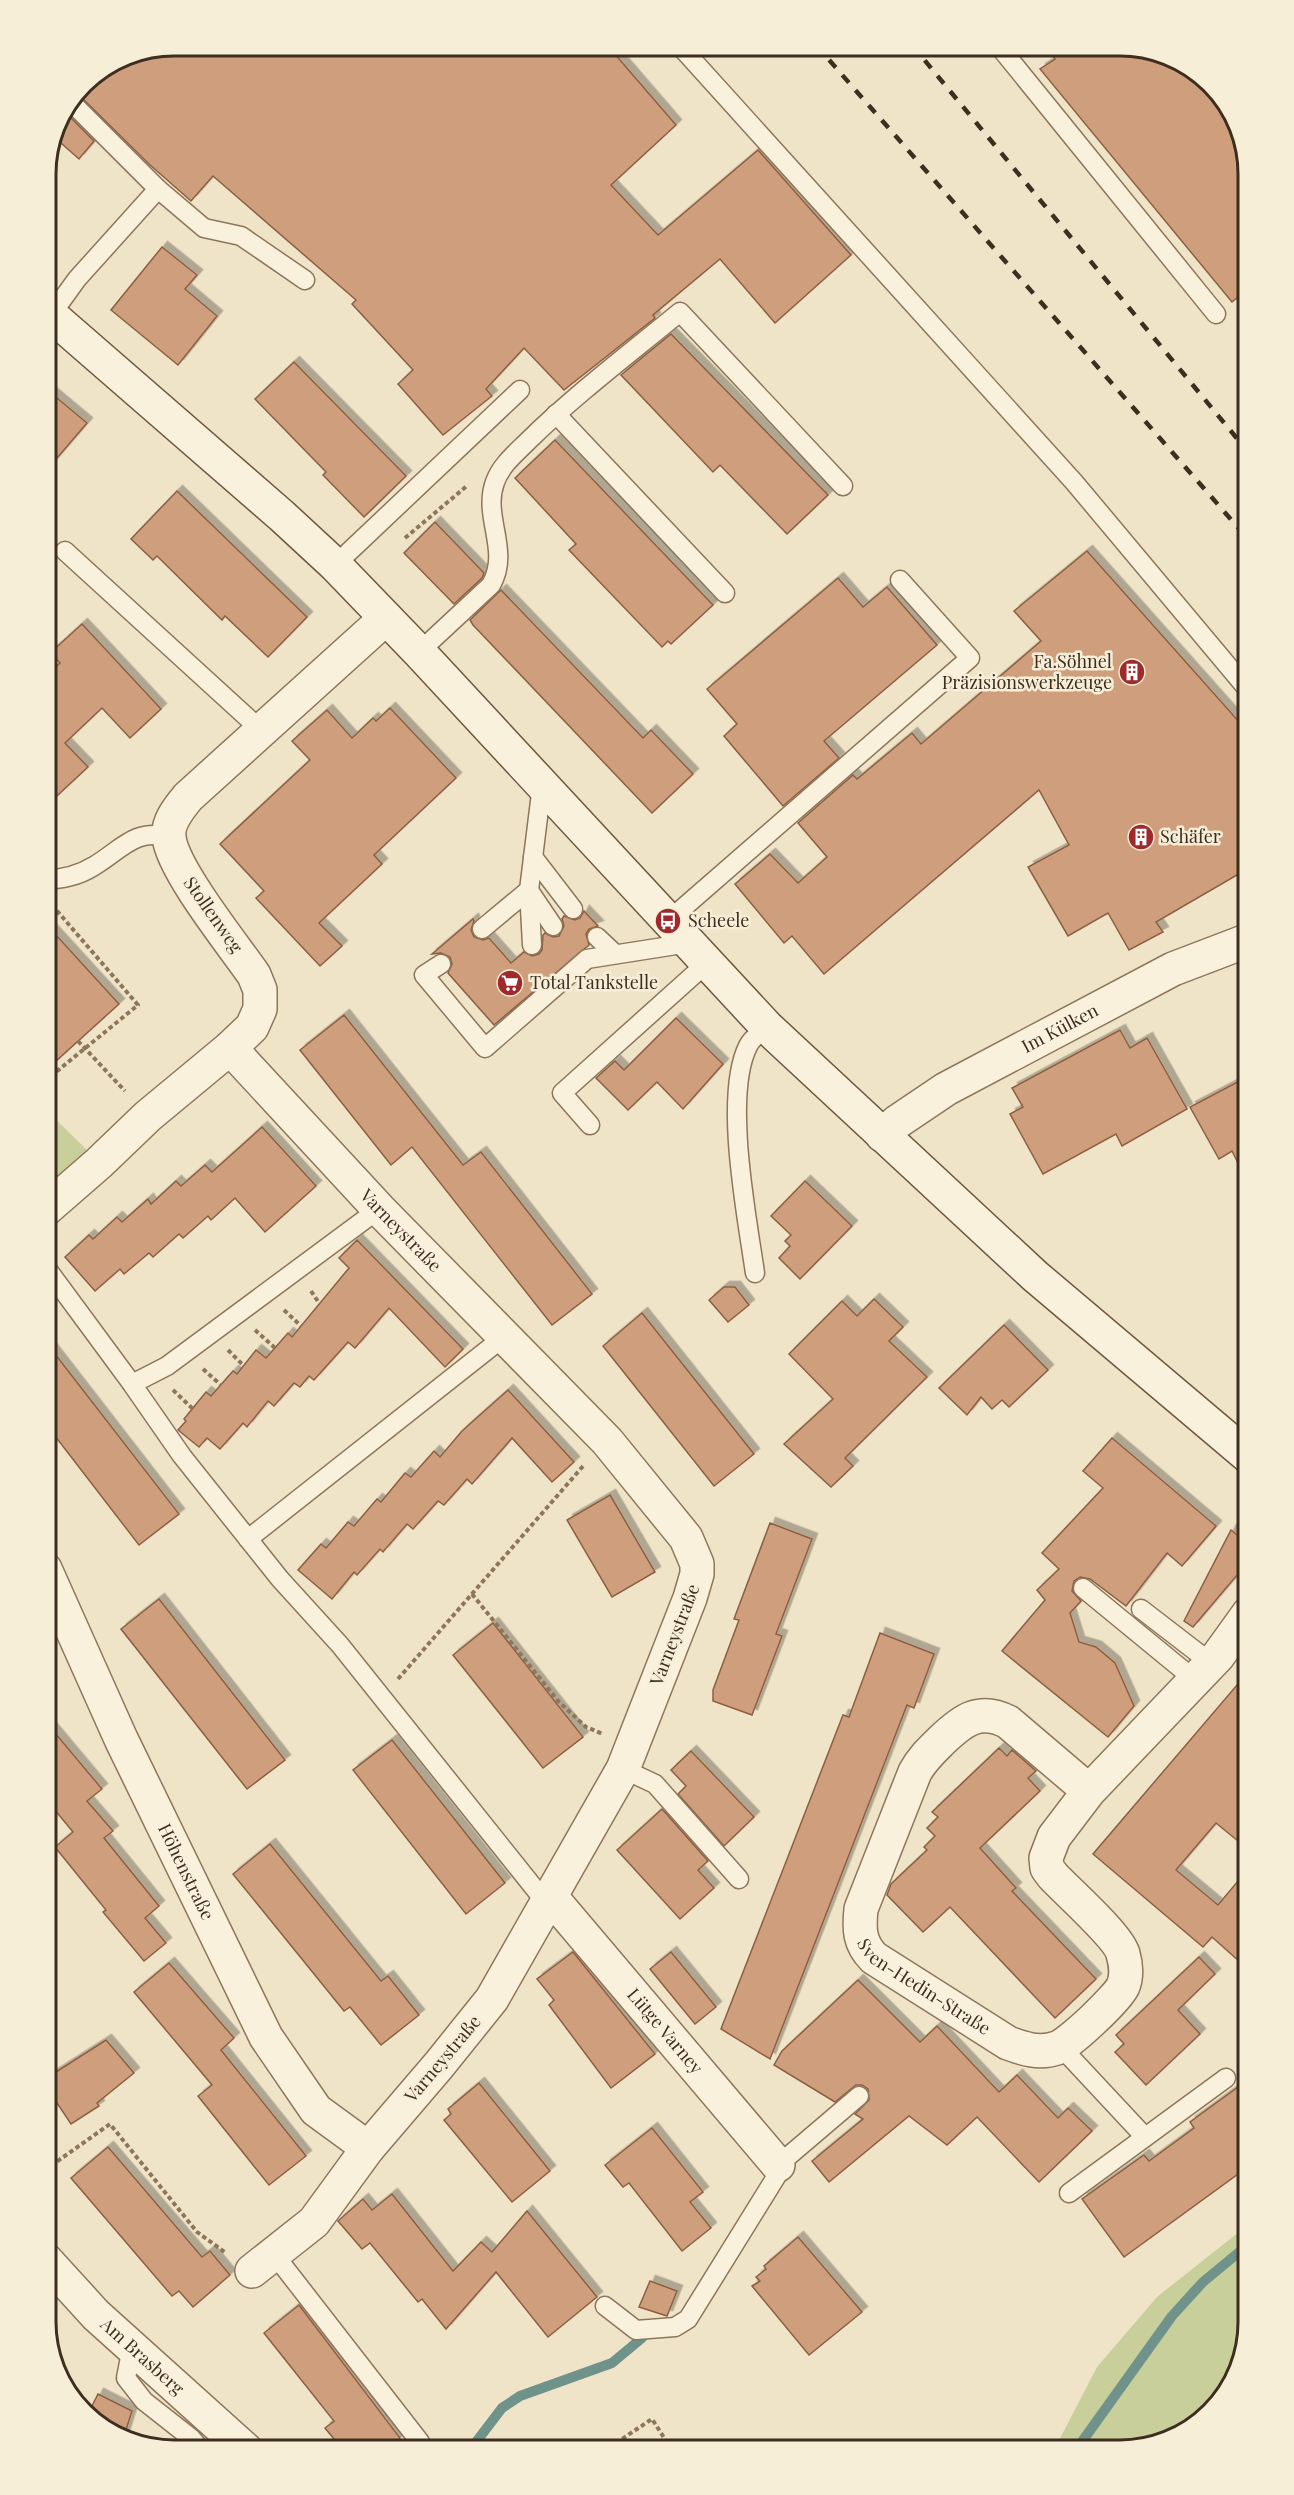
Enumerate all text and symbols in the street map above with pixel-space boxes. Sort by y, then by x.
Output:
place label: Fa.Söhnel Präzisionswerkzeuge [942,649,1112,694]
building icon: Fa.Söhnel Präzisionswerkzeuge [1117,657,1147,687]
building icon: Schäfer [1126,822,1156,852]
place label: Schäfer [1160,824,1221,848]
street label: Stollenweg [179,872,249,958]
bus stop icon: Scheele [653,906,683,936]
place label: Scheele [688,908,749,932]
supermarket icon: Total Tankstelle [495,968,525,998]
place label: Total Tankstelle [530,970,658,994]
street label: Im Külken [1017,998,1102,1058]
street label: Varneystraße [355,1183,447,1277]
street label: Varneystraße [643,1580,704,1690]
street label: Höhenstraße [153,1819,220,1924]
street label: Sven-Hedin-Straße [852,1934,995,2040]
street label: Lütge Varney [622,1983,709,2079]
street label: Varneystraße [398,2010,486,2108]
street label: Am Brasberg [95,2311,190,2400]

